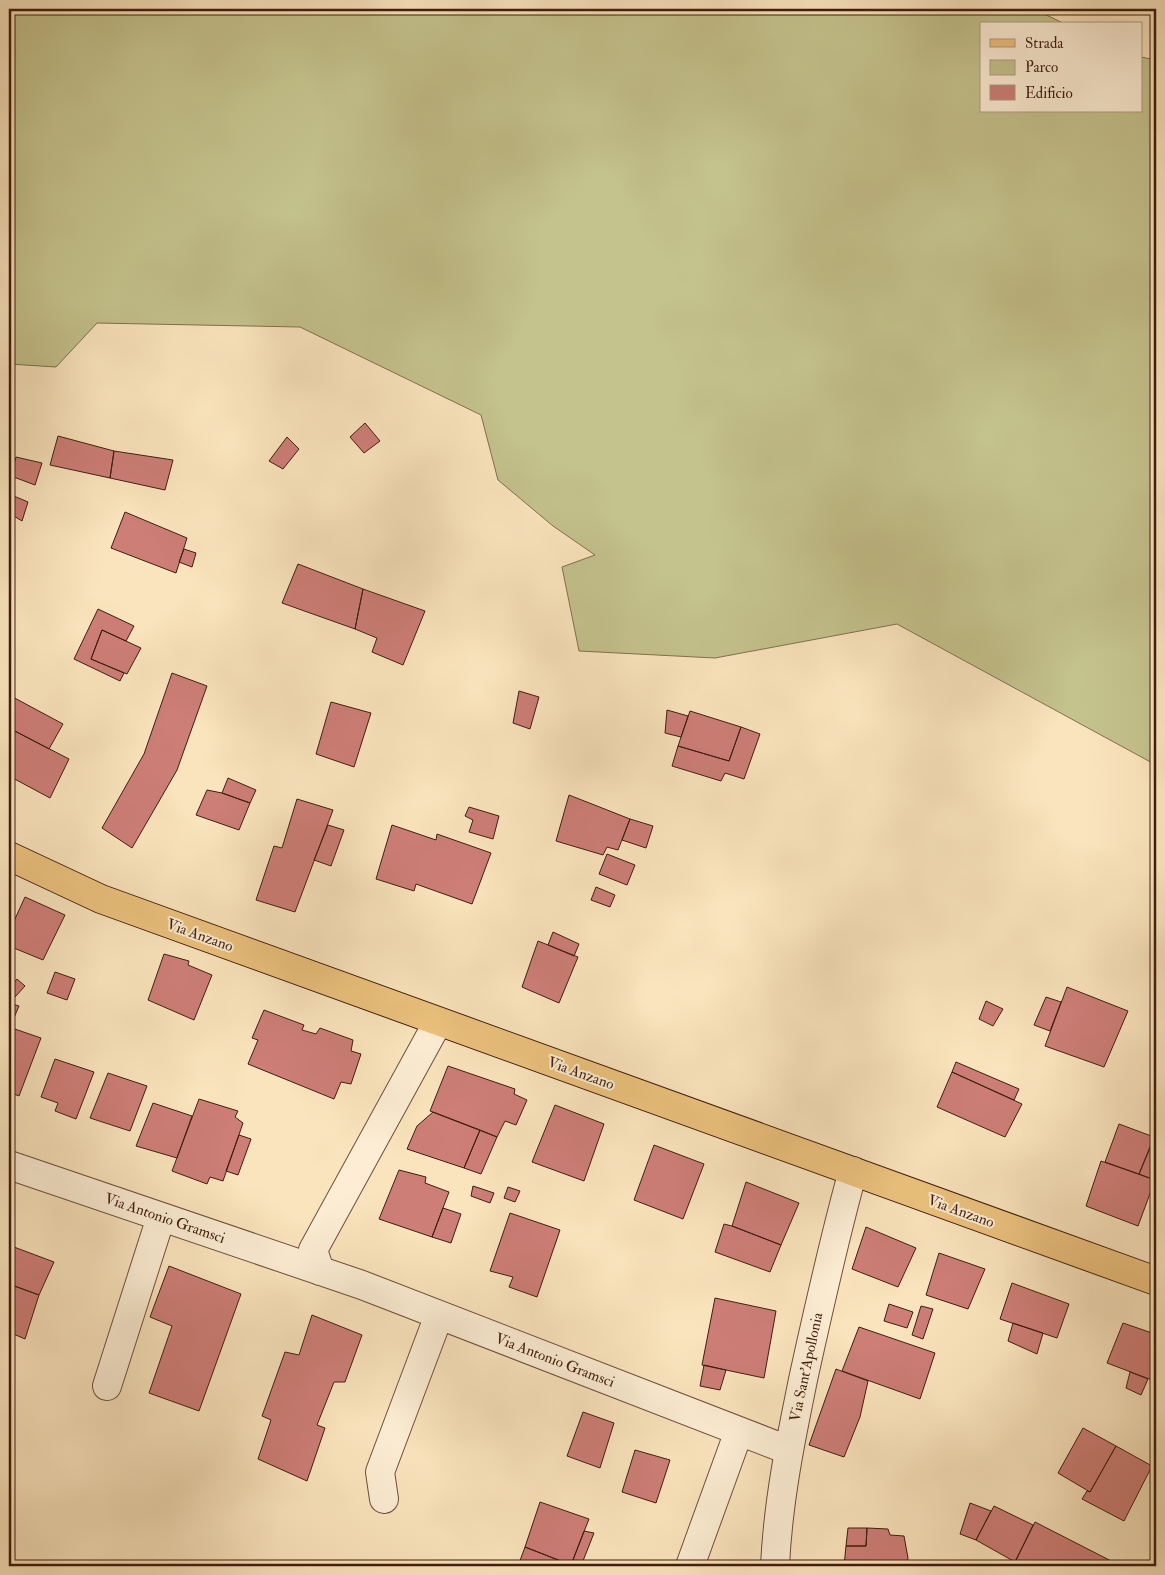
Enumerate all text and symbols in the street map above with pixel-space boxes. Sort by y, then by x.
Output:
legend [980,22,1142,112]
text: Strada [1025,34,1064,53]
text: Parco [1025,58,1058,77]
text: Edificio [1025,84,1073,103]
street label: Via Anzano [164,915,236,956]
street label: Via Anzano [545,1053,617,1094]
street label: Via Antonio Gramsci [102,1189,228,1248]
street label: Via Anzano [925,1191,997,1232]
street label: Via Sant'Apollonia [786,1310,828,1424]
street label: Via Antonio Gramsci [492,1329,617,1392]

